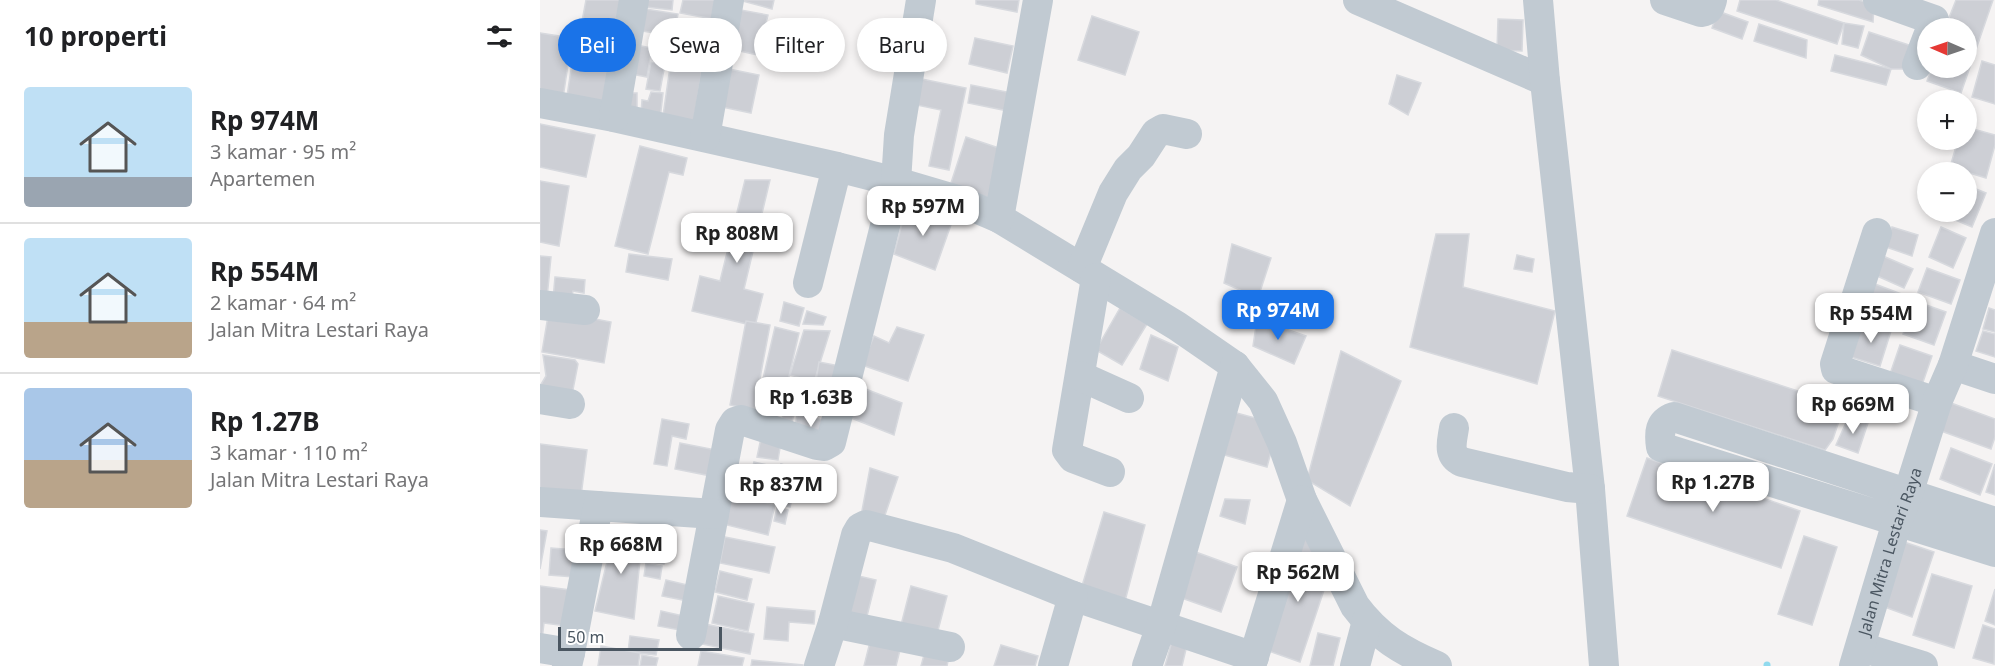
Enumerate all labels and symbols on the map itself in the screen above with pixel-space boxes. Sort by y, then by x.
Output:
north arrow [1917,18,1977,78]
pin: Rp 597M [868,186,978,237]
pin: Rp 808M [682,213,792,264]
pin: Rp 974M [1223,290,1333,341]
pin: Rp 554M [1816,293,1926,344]
pin: Rp 1.63B [749,377,873,428]
pin: Rp 669M [1798,384,1908,435]
pin: Rp 1.27B [1651,462,1775,513]
pin: Rp 837M [726,464,836,515]
street label: Jalan Mitra Lestari Raya [1852,465,1927,640]
pin: Rp 668M [566,524,676,575]
pin: Rp 562M [1243,552,1353,603]
scale bar [558,624,722,652]

